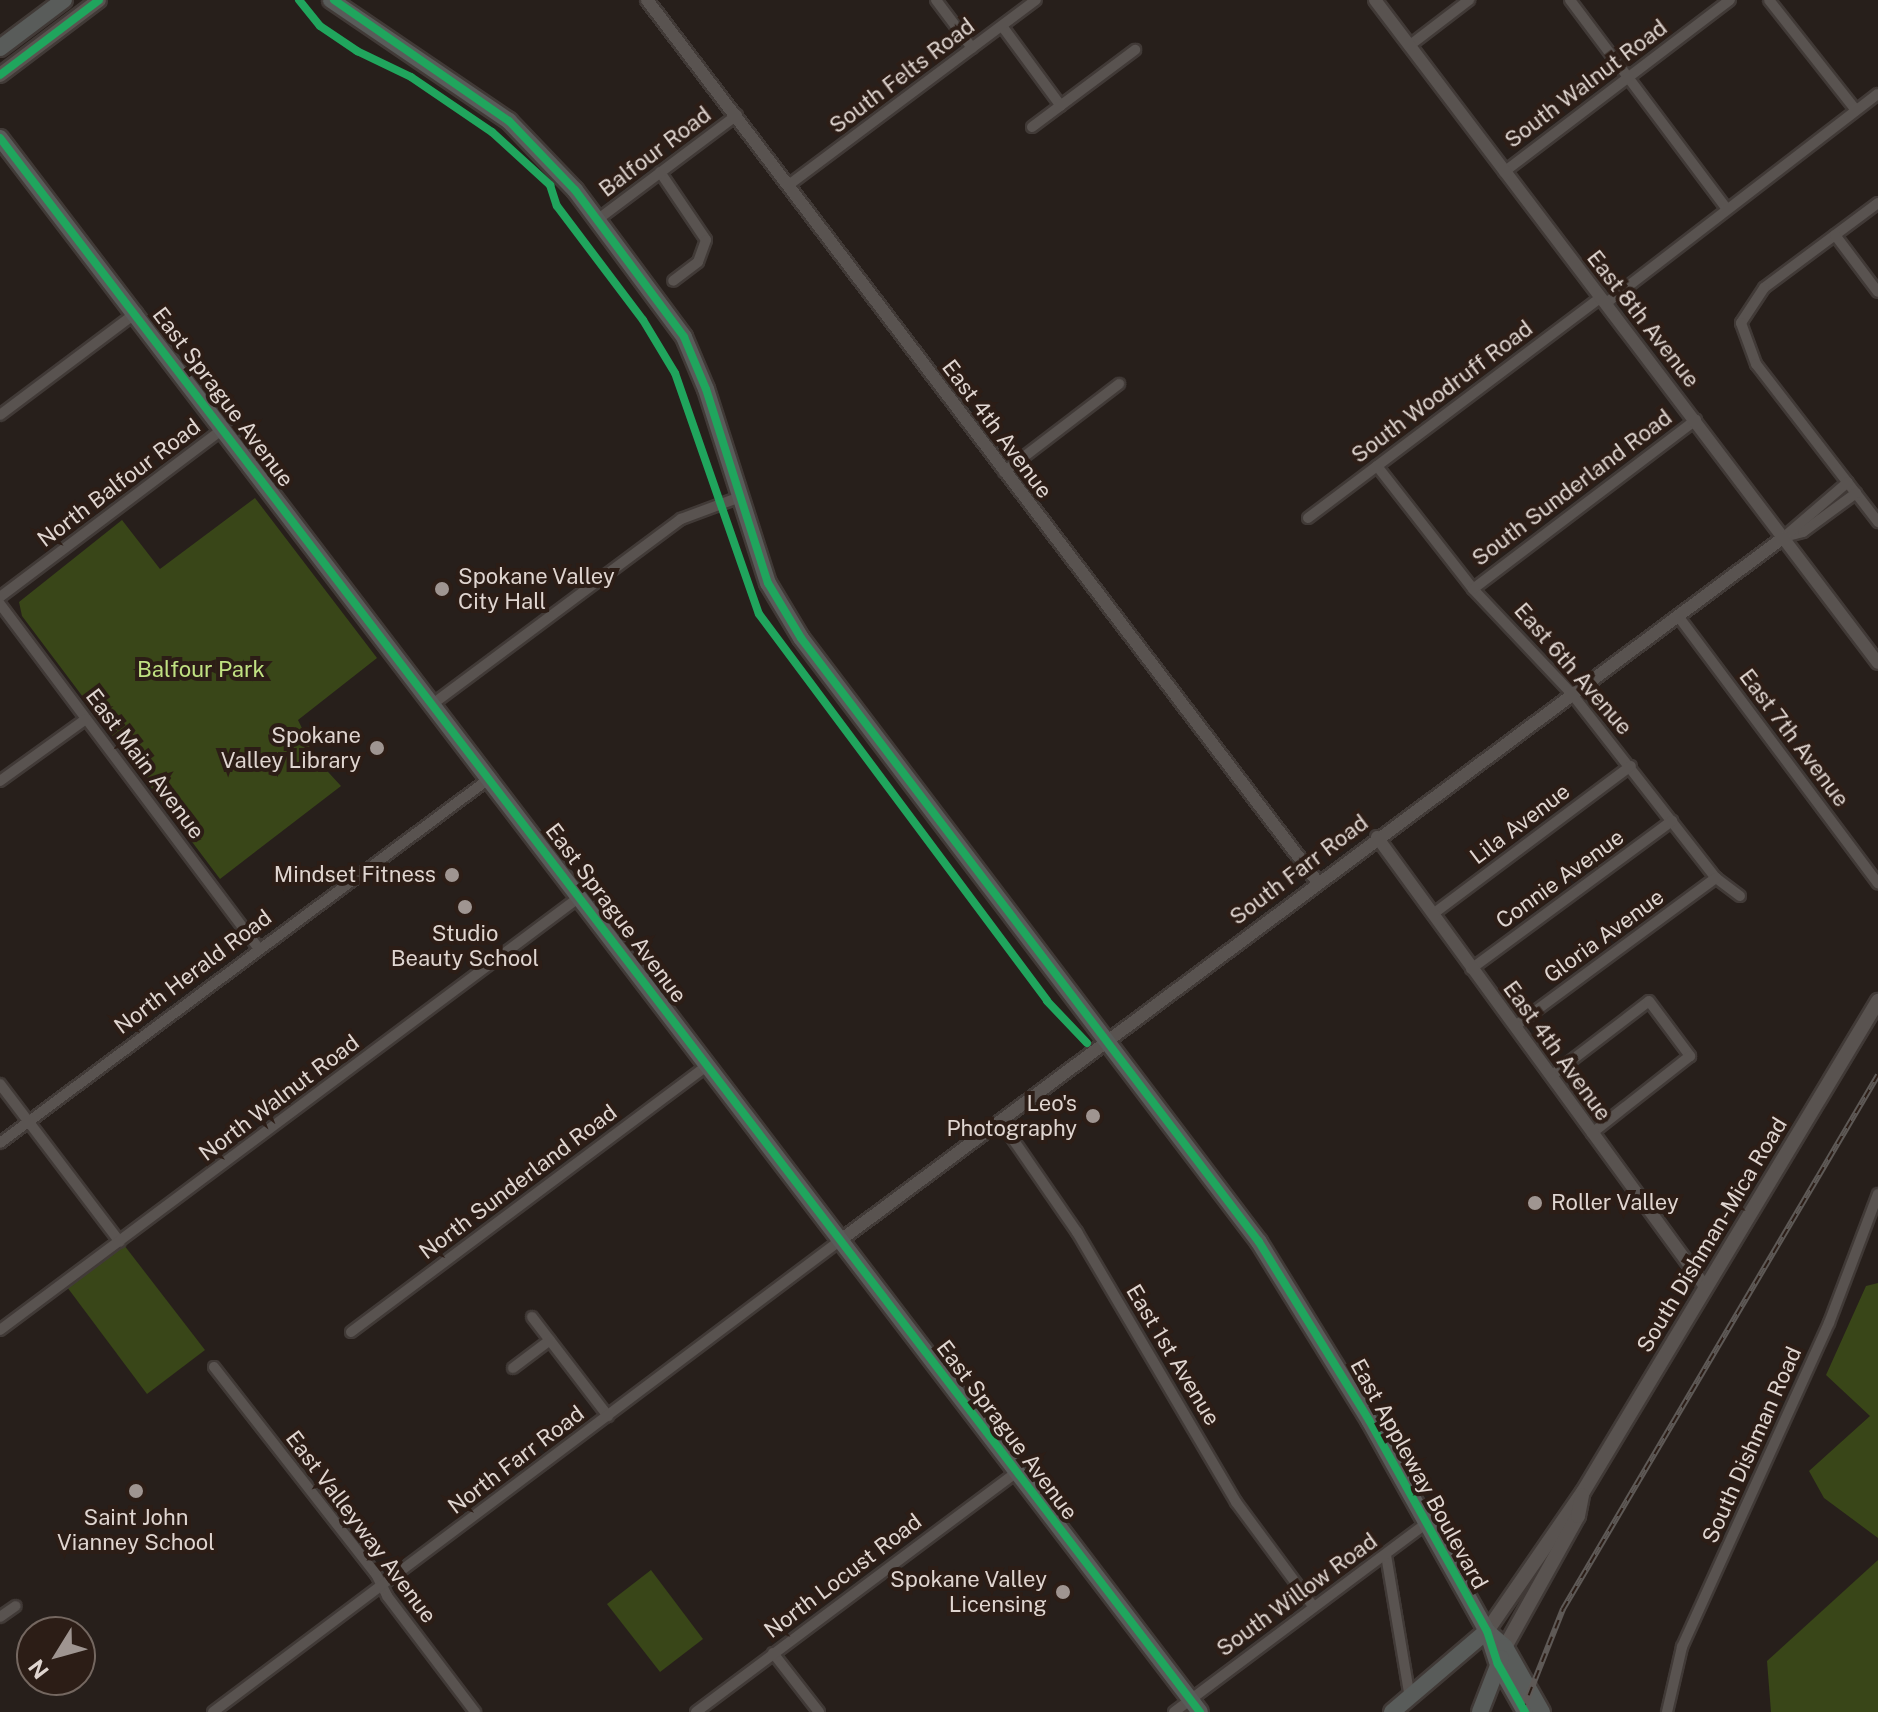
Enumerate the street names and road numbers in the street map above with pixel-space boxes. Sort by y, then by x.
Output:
street label: South Felts Road [824,13,980,139]
street label: South Walnut Road [1500,14,1672,154]
street label: Balfour Road [594,101,716,203]
street label: East 8th Avenue [1581,245,1705,393]
street label: East Sprague Avenue [147,302,299,492]
street label: South Woodruff Road [1346,315,1538,469]
street label: East 4th Avenue [936,355,1058,503]
street label: South Sunderland Road [1467,404,1677,572]
street label: North Balfour Road [32,413,206,553]
street label: East 6th Avenue [1509,598,1637,740]
street label: East 7th Avenue [1734,664,1854,812]
street label: East Main Avenue [80,684,210,844]
street label: Lila Avenue [1465,778,1575,870]
street label: South Farr Road [1225,809,1373,931]
street label: East Sprague Avenue [540,818,692,1008]
street label: Connie Avenue [1491,824,1629,934]
street label: Gloria Avenue [1539,884,1669,988]
street label: North Herald Road [109,904,277,1040]
street label: East 4th Avenue [1497,976,1617,1126]
street label: North Walnut Road [194,1029,364,1167]
street label: North Sunderland Road [414,1099,622,1265]
street label: South Dishman-Mica Road [1631,1113,1793,1357]
street label: East 1st Avenue [1121,1280,1225,1430]
street label: East Sprague Avenue [931,1335,1083,1525]
street label: South Dishman Road [1697,1343,1807,1547]
street label: East Appleway Boulevard [1345,1354,1493,1594]
street label: North Farr Road [443,1400,589,1520]
street label: East Valleyway Avenue [280,1425,442,1629]
street label: North Locust Road [759,1508,927,1644]
street label: South Willow Road [1211,1528,1383,1662]

